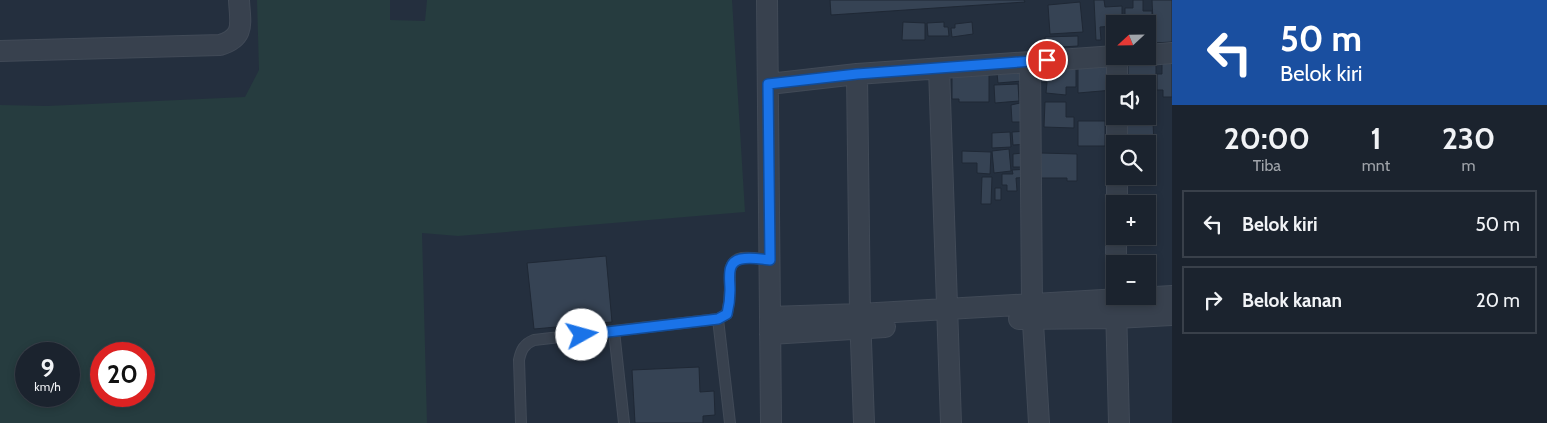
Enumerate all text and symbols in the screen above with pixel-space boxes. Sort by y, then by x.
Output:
north arrow [1106,15,1156,65]
map controls [1106,15,1156,305]
text: 50 m [1280,17,1362,60]
icon: left [1197,20,1262,85]
pin [1026,39,1068,81]
icon: arrive [1033,46,1061,74]
text: Belok kiri [1280,60,1363,87]
button: sound [1106,75,1156,125]
text: 20:00 [1224,120,1310,157]
text: 1 [1370,120,1381,157]
text: 230 [1442,120,1495,157]
button: search [1106,135,1156,185]
text: Tiba [1253,156,1281,175]
text: mnt [1362,156,1390,175]
text: m [1462,156,1476,175]
button: + [1106,195,1156,245]
icon: left [1199,210,1227,238]
text: Belok kiri [1242,213,1318,236]
text: 50 m [1476,213,1520,236]
button: − [1106,255,1156,305]
icon: right [1199,286,1227,314]
text: Belok kanan [1242,289,1342,312]
text: 20 m [1476,289,1520,312]
position arrow [555,308,607,360]
speed limit sign: 20 [90,342,155,407]
text: 9 [40,353,55,383]
text: km/h [34,379,61,394]

